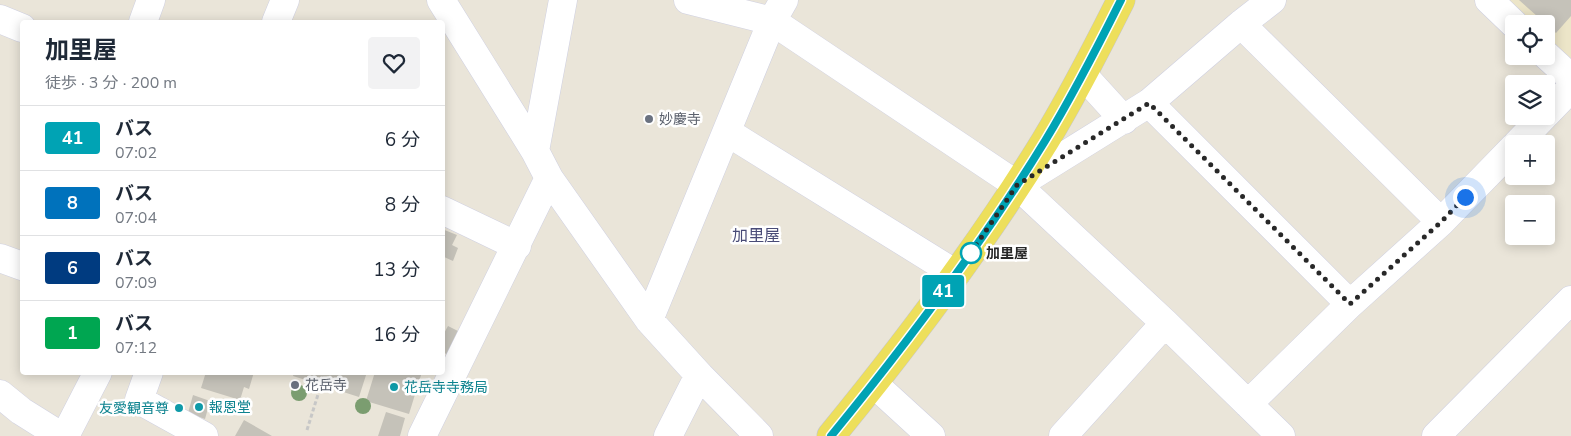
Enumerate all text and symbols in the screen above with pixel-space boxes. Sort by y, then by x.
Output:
map controls [1505,15,1555,245]
button: locate [1505,15,1555,65]
text: 加里屋 [45,34,117,66]
button: heart [368,37,420,89]
text: 徒歩 · 3 分 · 200 m [45,72,177,94]
button: layers [1505,75,1555,125]
place label: 妙慶寺 [659,110,701,129]
marker: 妙慶寺 [643,113,655,125]
text: バス [115,116,153,142]
text: 41 [62,126,83,150]
text: 6 分 [385,127,420,153]
button: + [1505,135,1555,185]
text: 07:02 [115,142,157,164]
text: バス [115,181,153,207]
your location [1453,185,1478,210]
text: 8 [67,191,78,215]
text: 8 分 [385,192,420,218]
button: − [1505,195,1555,245]
text: 07:04 [115,207,157,229]
district label: 加里屋 [732,225,780,247]
marker: 加里屋 [960,242,982,264]
place label: 加里屋 [986,244,1028,263]
text: バス [115,246,153,272]
text: 6 [67,256,78,280]
text: 13 分 [373,257,420,283]
text: 07:09 [115,272,157,294]
line badge: 41 [920,275,966,307]
text: 41 [932,279,954,303]
text: バス [115,311,153,337]
text: 1 [67,321,78,345]
text: 16 分 [373,322,420,348]
text: 07:12 [115,337,157,359]
place label: 花岳寺 [305,376,347,395]
place label: 花岳寺寺務局 [404,378,488,397]
marker: 花岳寺 [289,379,301,391]
marker: 花岳寺寺務局 [388,381,400,393]
place label: 報恩堂 [209,398,251,417]
place label: 友愛観音尊 [99,399,169,418]
marker: 報恩堂 [193,401,205,413]
marker: 友愛観音尊 [173,402,185,414]

